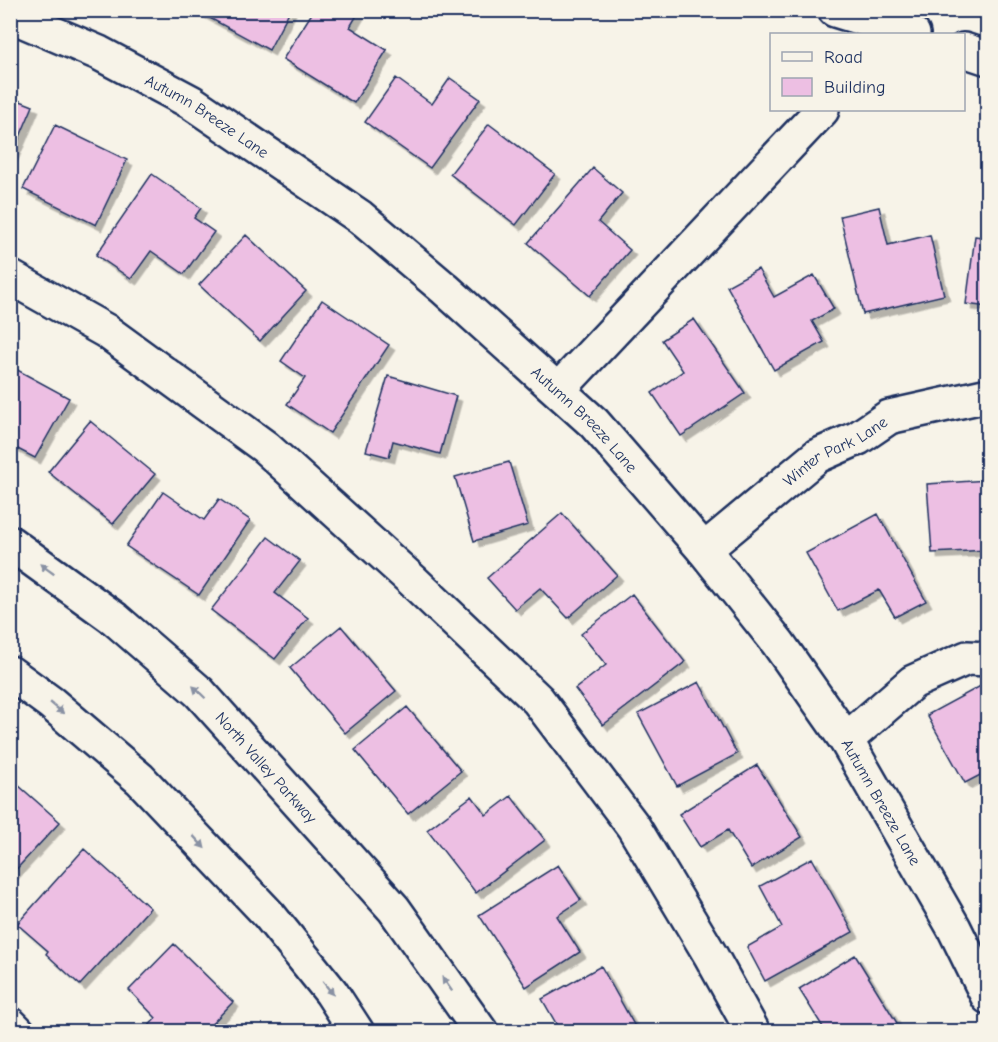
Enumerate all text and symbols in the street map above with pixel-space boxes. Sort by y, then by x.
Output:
legend [770,33,965,111]
text: Road [824,47,863,68]
street label: Autumn Breeze Lane [142,71,272,162]
text: Building [824,77,886,98]
street label: Autumn Breeze Lane [527,363,641,476]
street label: Winter Park Lane [780,413,891,490]
one-way arrow [39,563,55,576]
one-way arrow [191,685,206,699]
one-way arrow [49,702,65,715]
street label: North Valley Parkway [211,709,321,828]
street label: Autumn Breeze Lane [837,736,924,869]
one-way arrow [192,834,206,849]
one-way arrow [441,976,453,992]
one-way arrow [321,980,334,996]

